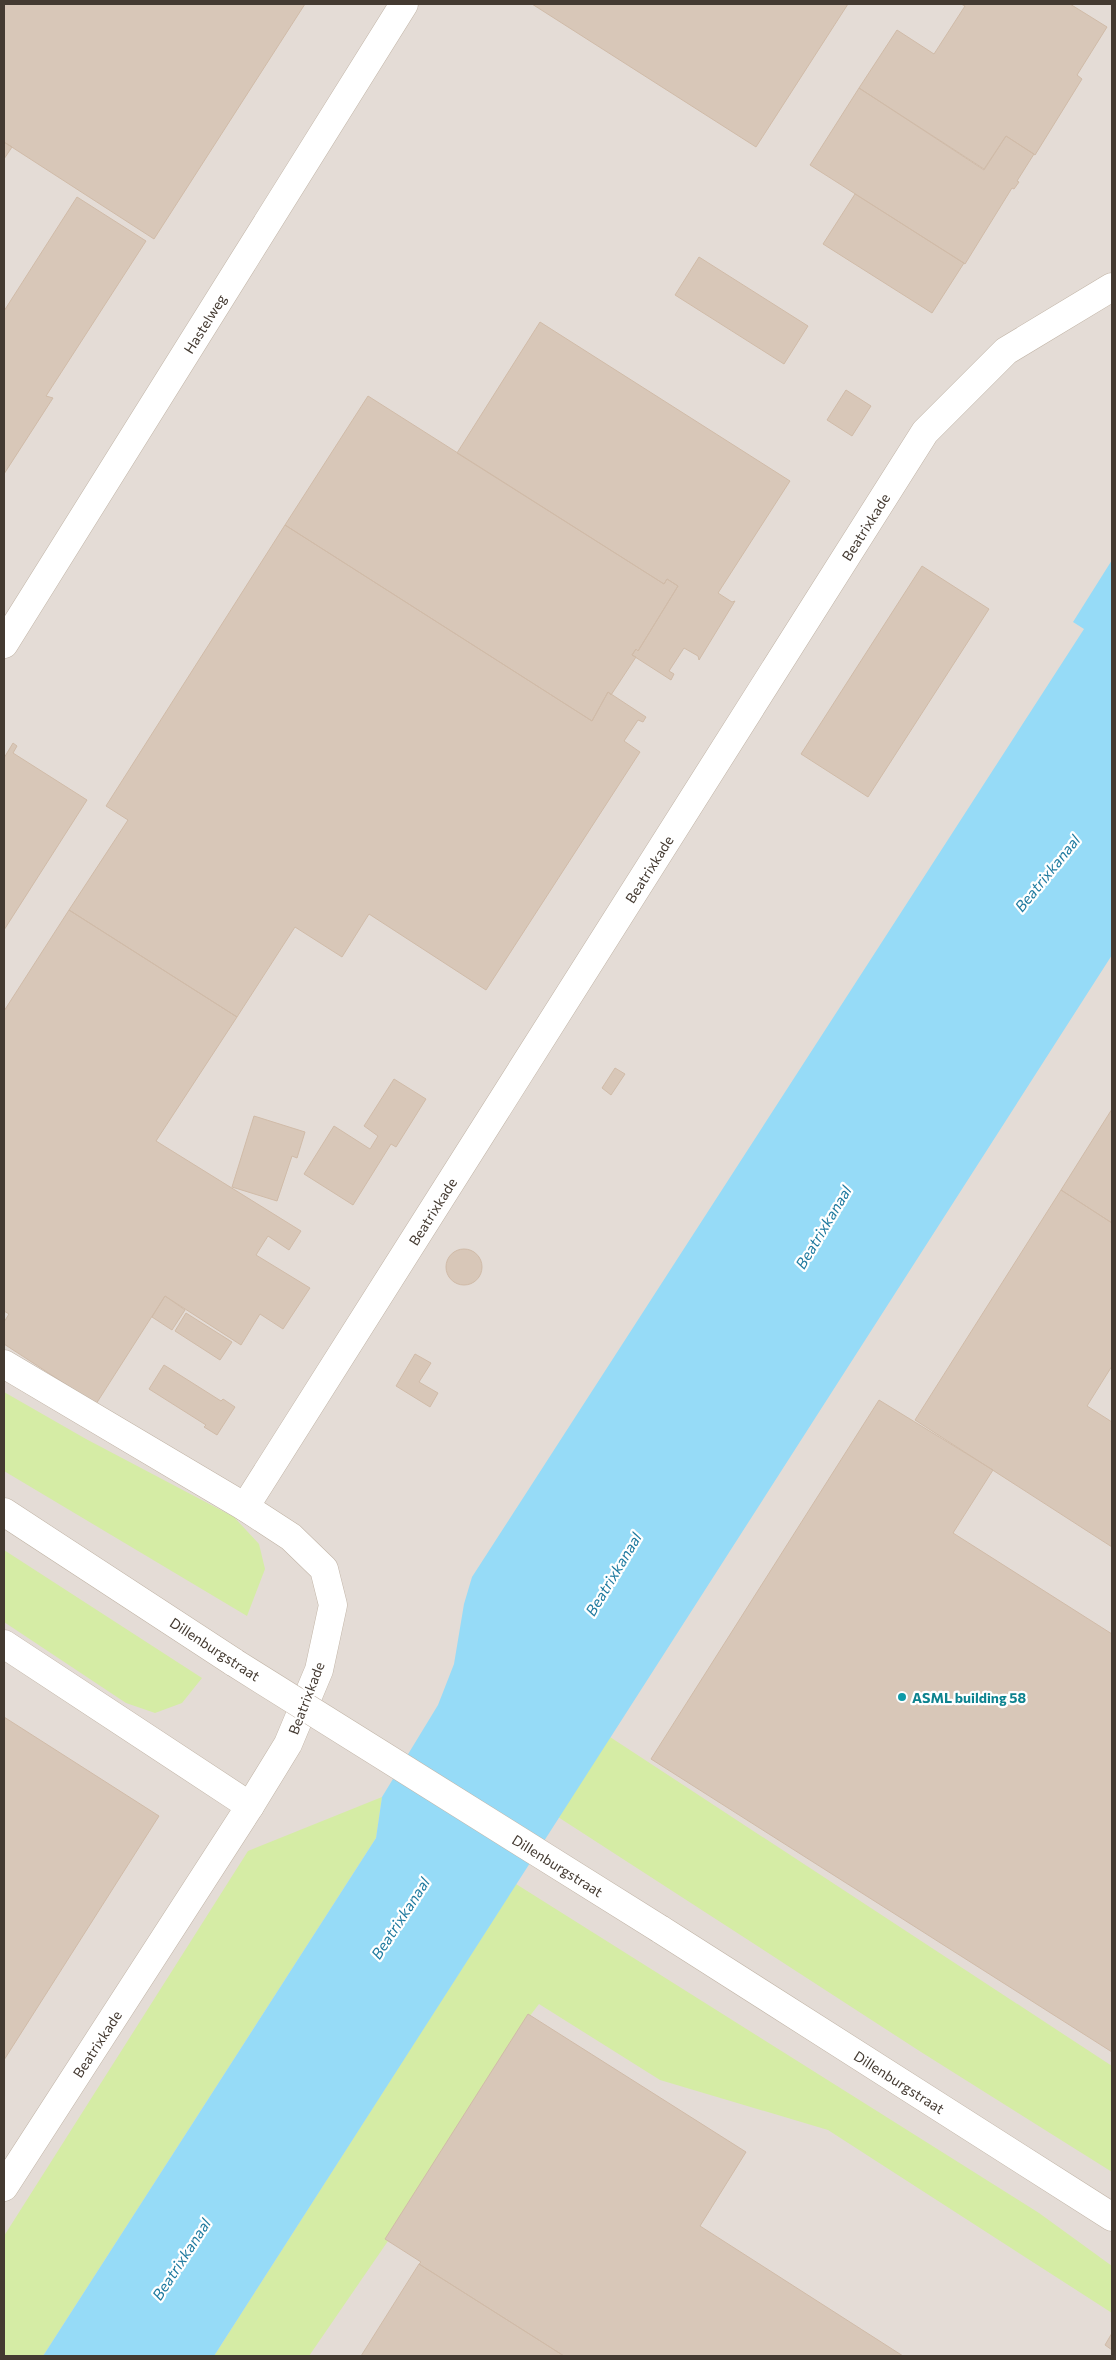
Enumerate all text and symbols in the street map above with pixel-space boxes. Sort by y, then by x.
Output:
street label: Hastelweg [179,290,229,356]
street label: Beatrixkade [837,490,893,564]
water label: Beatrixkanaal [1011,830,1084,915]
street label: Beatrixkade [621,832,676,906]
street label: Beatrixkade [404,1174,460,1248]
water label: Beatrixkanaal [791,1181,855,1272]
water label: Beatrixkanaal [581,1528,645,1619]
street label: Dillenburgstraat [167,1614,263,1684]
street label: Beatrixkade [284,1659,328,1737]
place label: ASML building 58 [912,1689,1026,1706]
marker: ASML building 58 [896,1691,908,1703]
street label: Dillenburgstraat [509,1830,607,1900]
water label: Beatrixkanaal [367,1873,434,1962]
street label: Beatrixkade [69,2007,125,2081]
street label: Dillenburgstraat [851,2047,948,2117]
water label: Beatrixkanaal [148,2214,215,2303]

